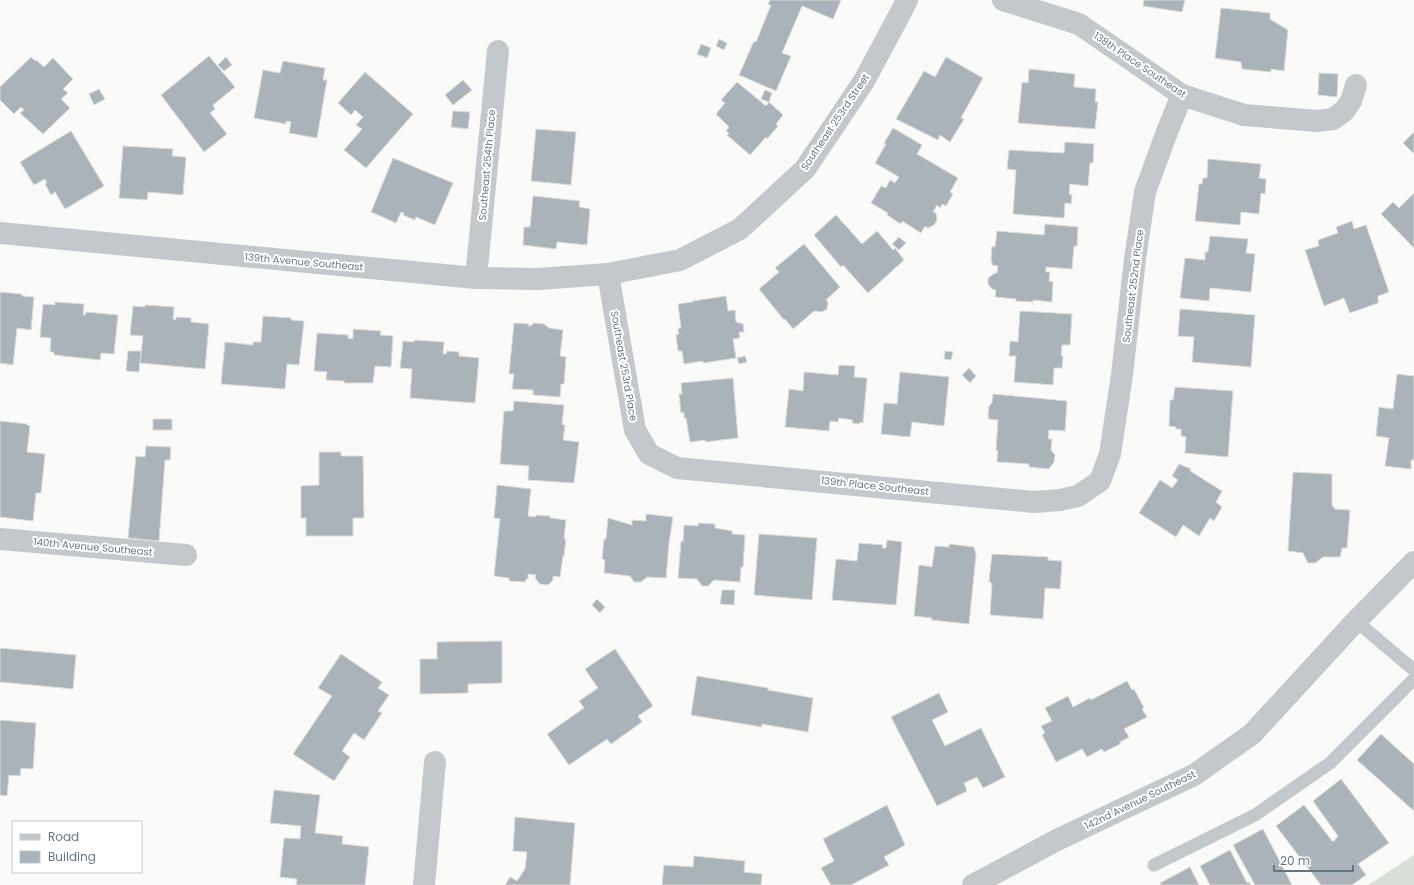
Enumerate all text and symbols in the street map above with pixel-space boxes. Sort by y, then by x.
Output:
street label: 138th Place Southeast [1091,28,1190,102]
street label: Southeast 253rd Street [797,70,873,173]
street label: Southeast 254th Place [475,109,499,221]
street label: Southeast 252nd Place [1119,228,1147,344]
street label: 139th Avenue Southeast [244,249,364,275]
street label: Southeast 253rd Place [607,310,641,422]
street label: 139th Place Southeast [820,473,930,499]
street label: 140th Avenue Southeast [33,534,153,560]
street label: 142nd Avenue Southeast [1082,766,1198,833]
legend [12,821,142,873]
text: Road [48,828,79,845]
scale bar [1274,847,1353,873]
text: Building [48,848,96,865]
text: 20 m [1280,852,1310,869]

